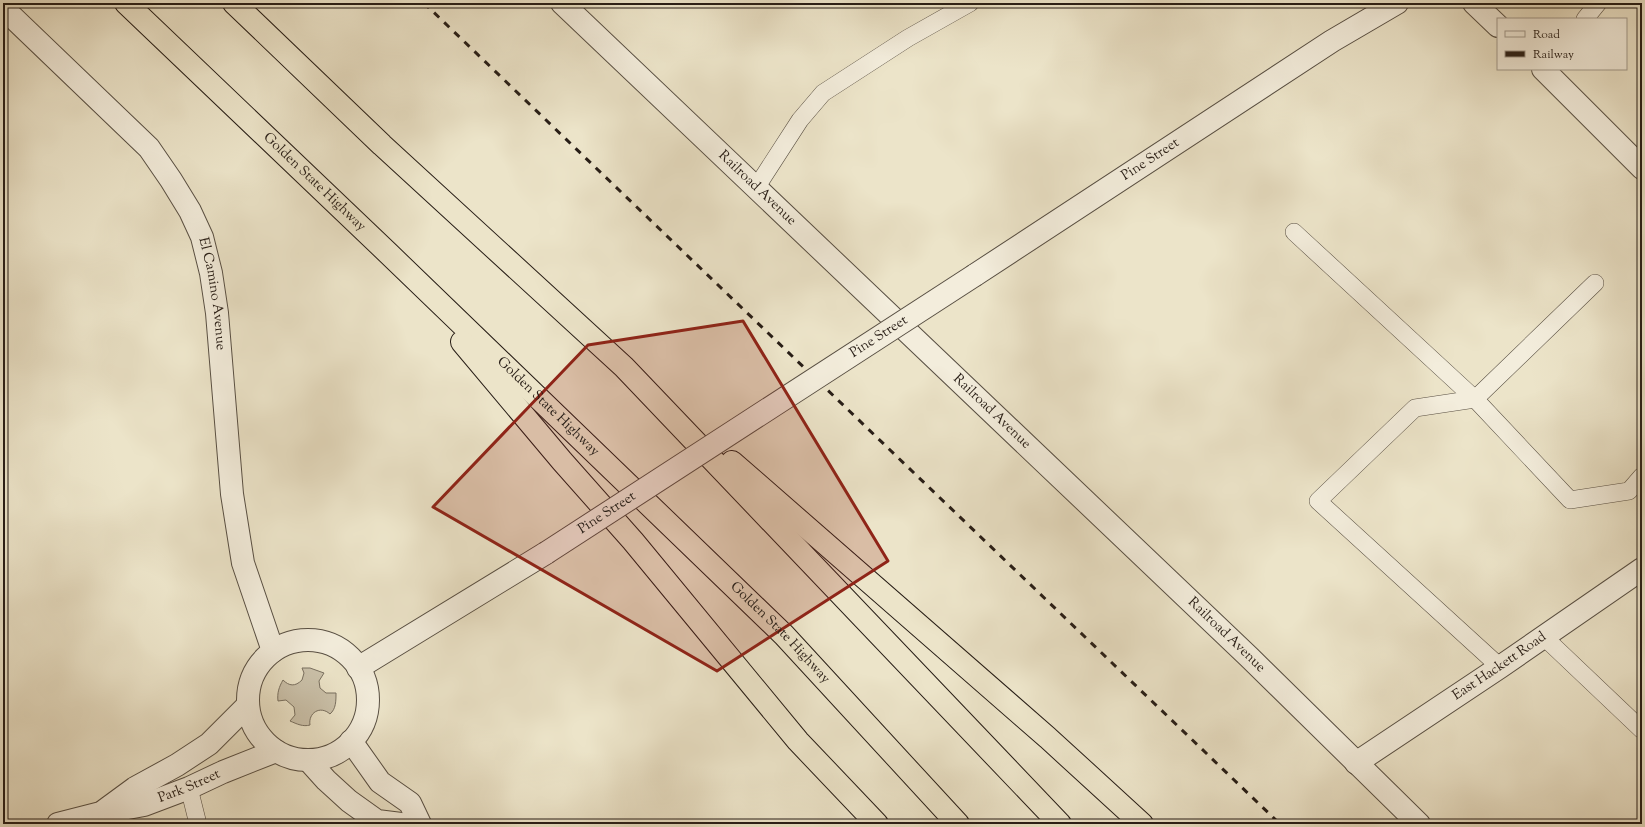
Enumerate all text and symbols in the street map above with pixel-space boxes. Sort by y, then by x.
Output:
legend [1497,18,1627,70]
text: Road [1533,26,1560,44]
text: Railway [1533,46,1574,64]
street label: Golden State Highway [258,128,370,237]
street label: Pine Street [1118,133,1184,186]
street label: Railroad Avenue [713,146,800,231]
street label: El Camino Avenue [193,235,230,351]
street label: Pine Street [846,311,912,363]
street label: Golden State Highway [492,353,604,461]
street label: Railroad Avenue [948,370,1035,454]
street label: Pine Street [574,487,640,540]
street label: Golden State Highway [725,578,834,689]
street label: Railroad Avenue [1183,593,1270,678]
street label: East Hackett Road [1449,628,1551,706]
street label: Park Street [155,764,224,809]

